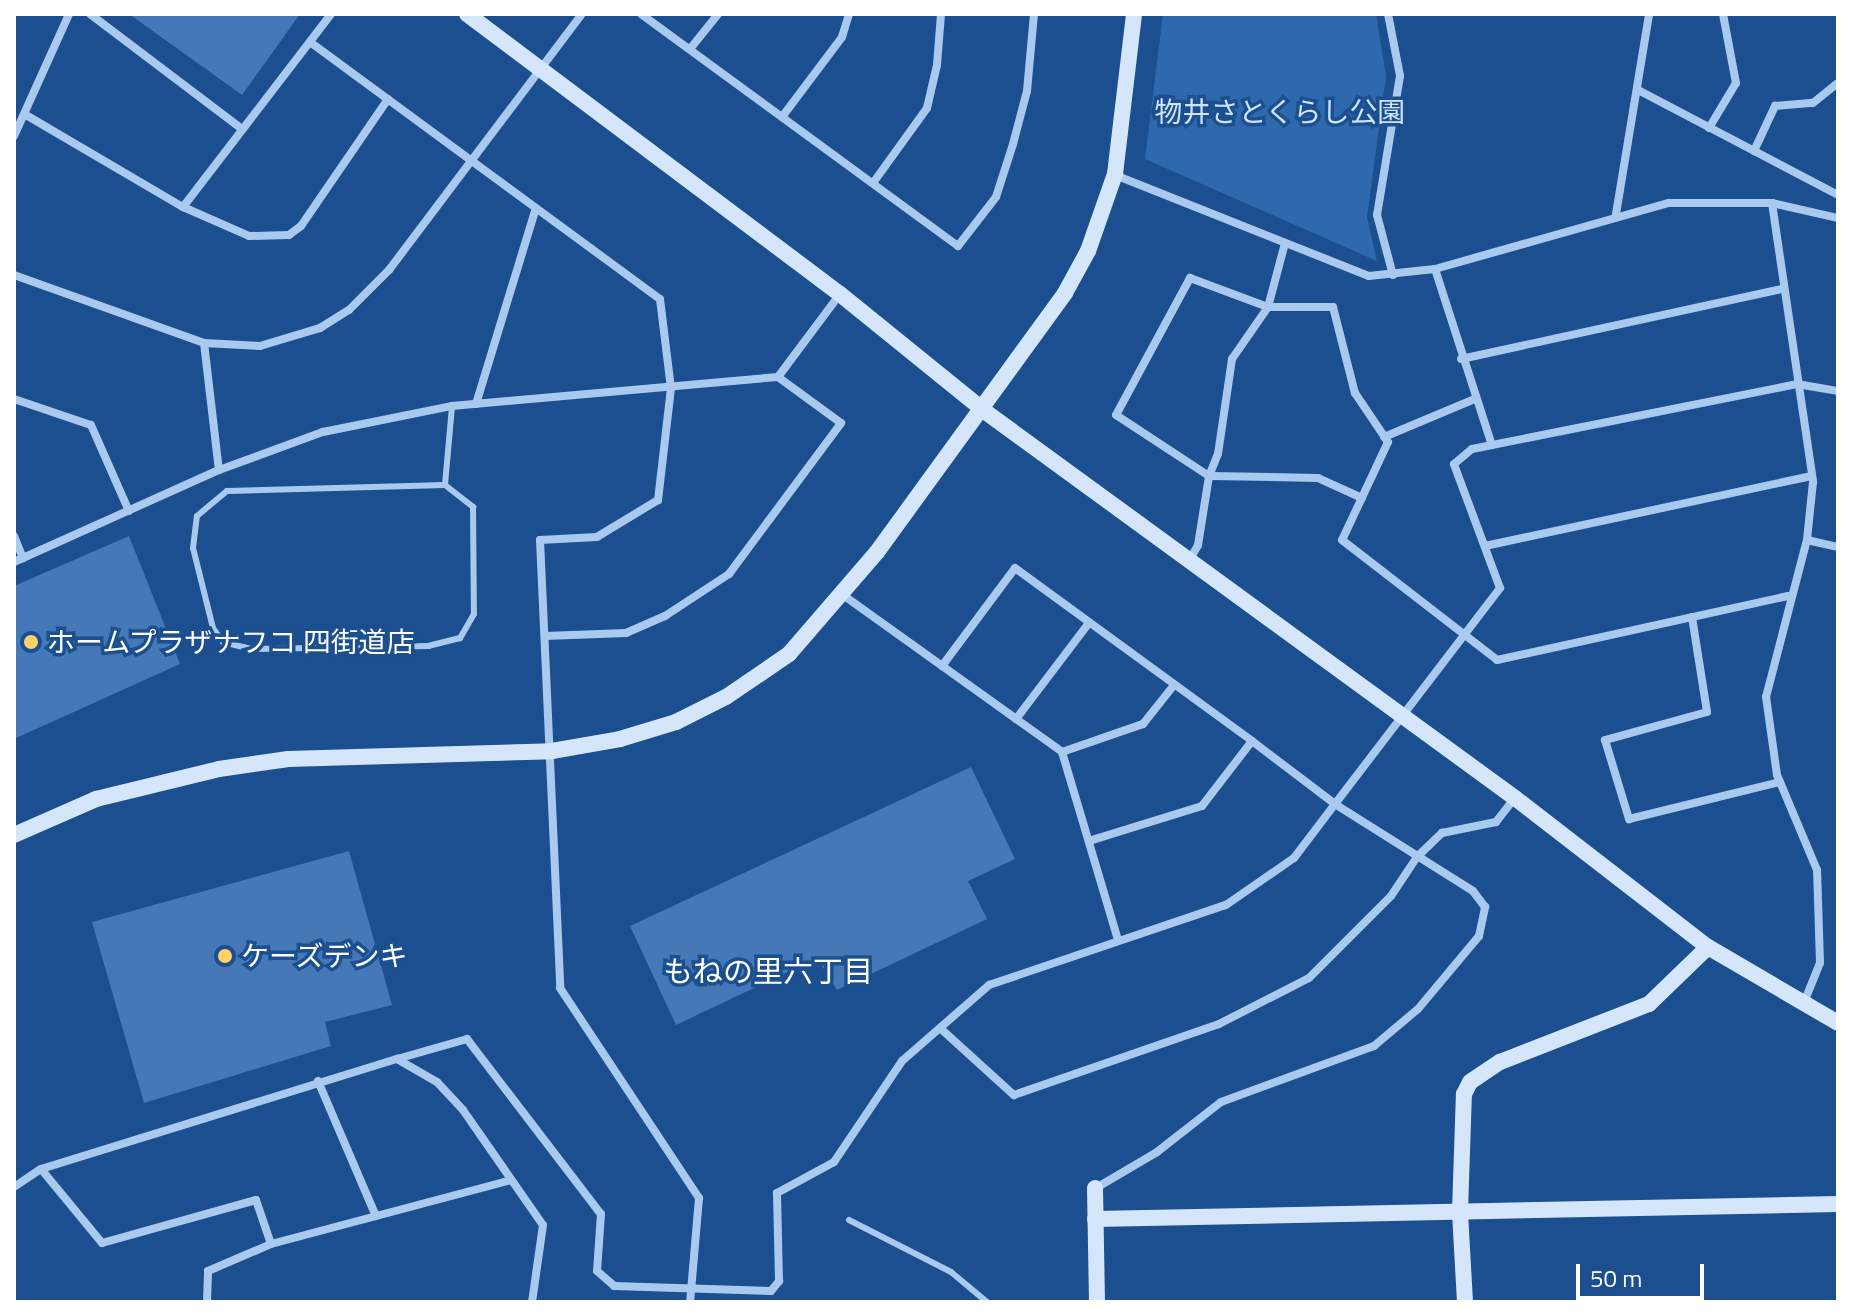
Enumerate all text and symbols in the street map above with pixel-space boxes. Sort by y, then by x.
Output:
park label: 物井さとくらし公園 [1154,95,1406,129]
place label: ホームプラザナフコ 四街道店 [47,625,417,659]
marker: ホームプラザナフコ 四街道店 [22,633,40,651]
place label: ケーズデンキ [241,939,409,973]
marker: ケーズデンキ [216,947,234,965]
district label: もねの里六丁目 [663,953,873,989]
scale bar [1580,1248,1708,1298]
text: 50 m [1590,1260,1642,1296]

